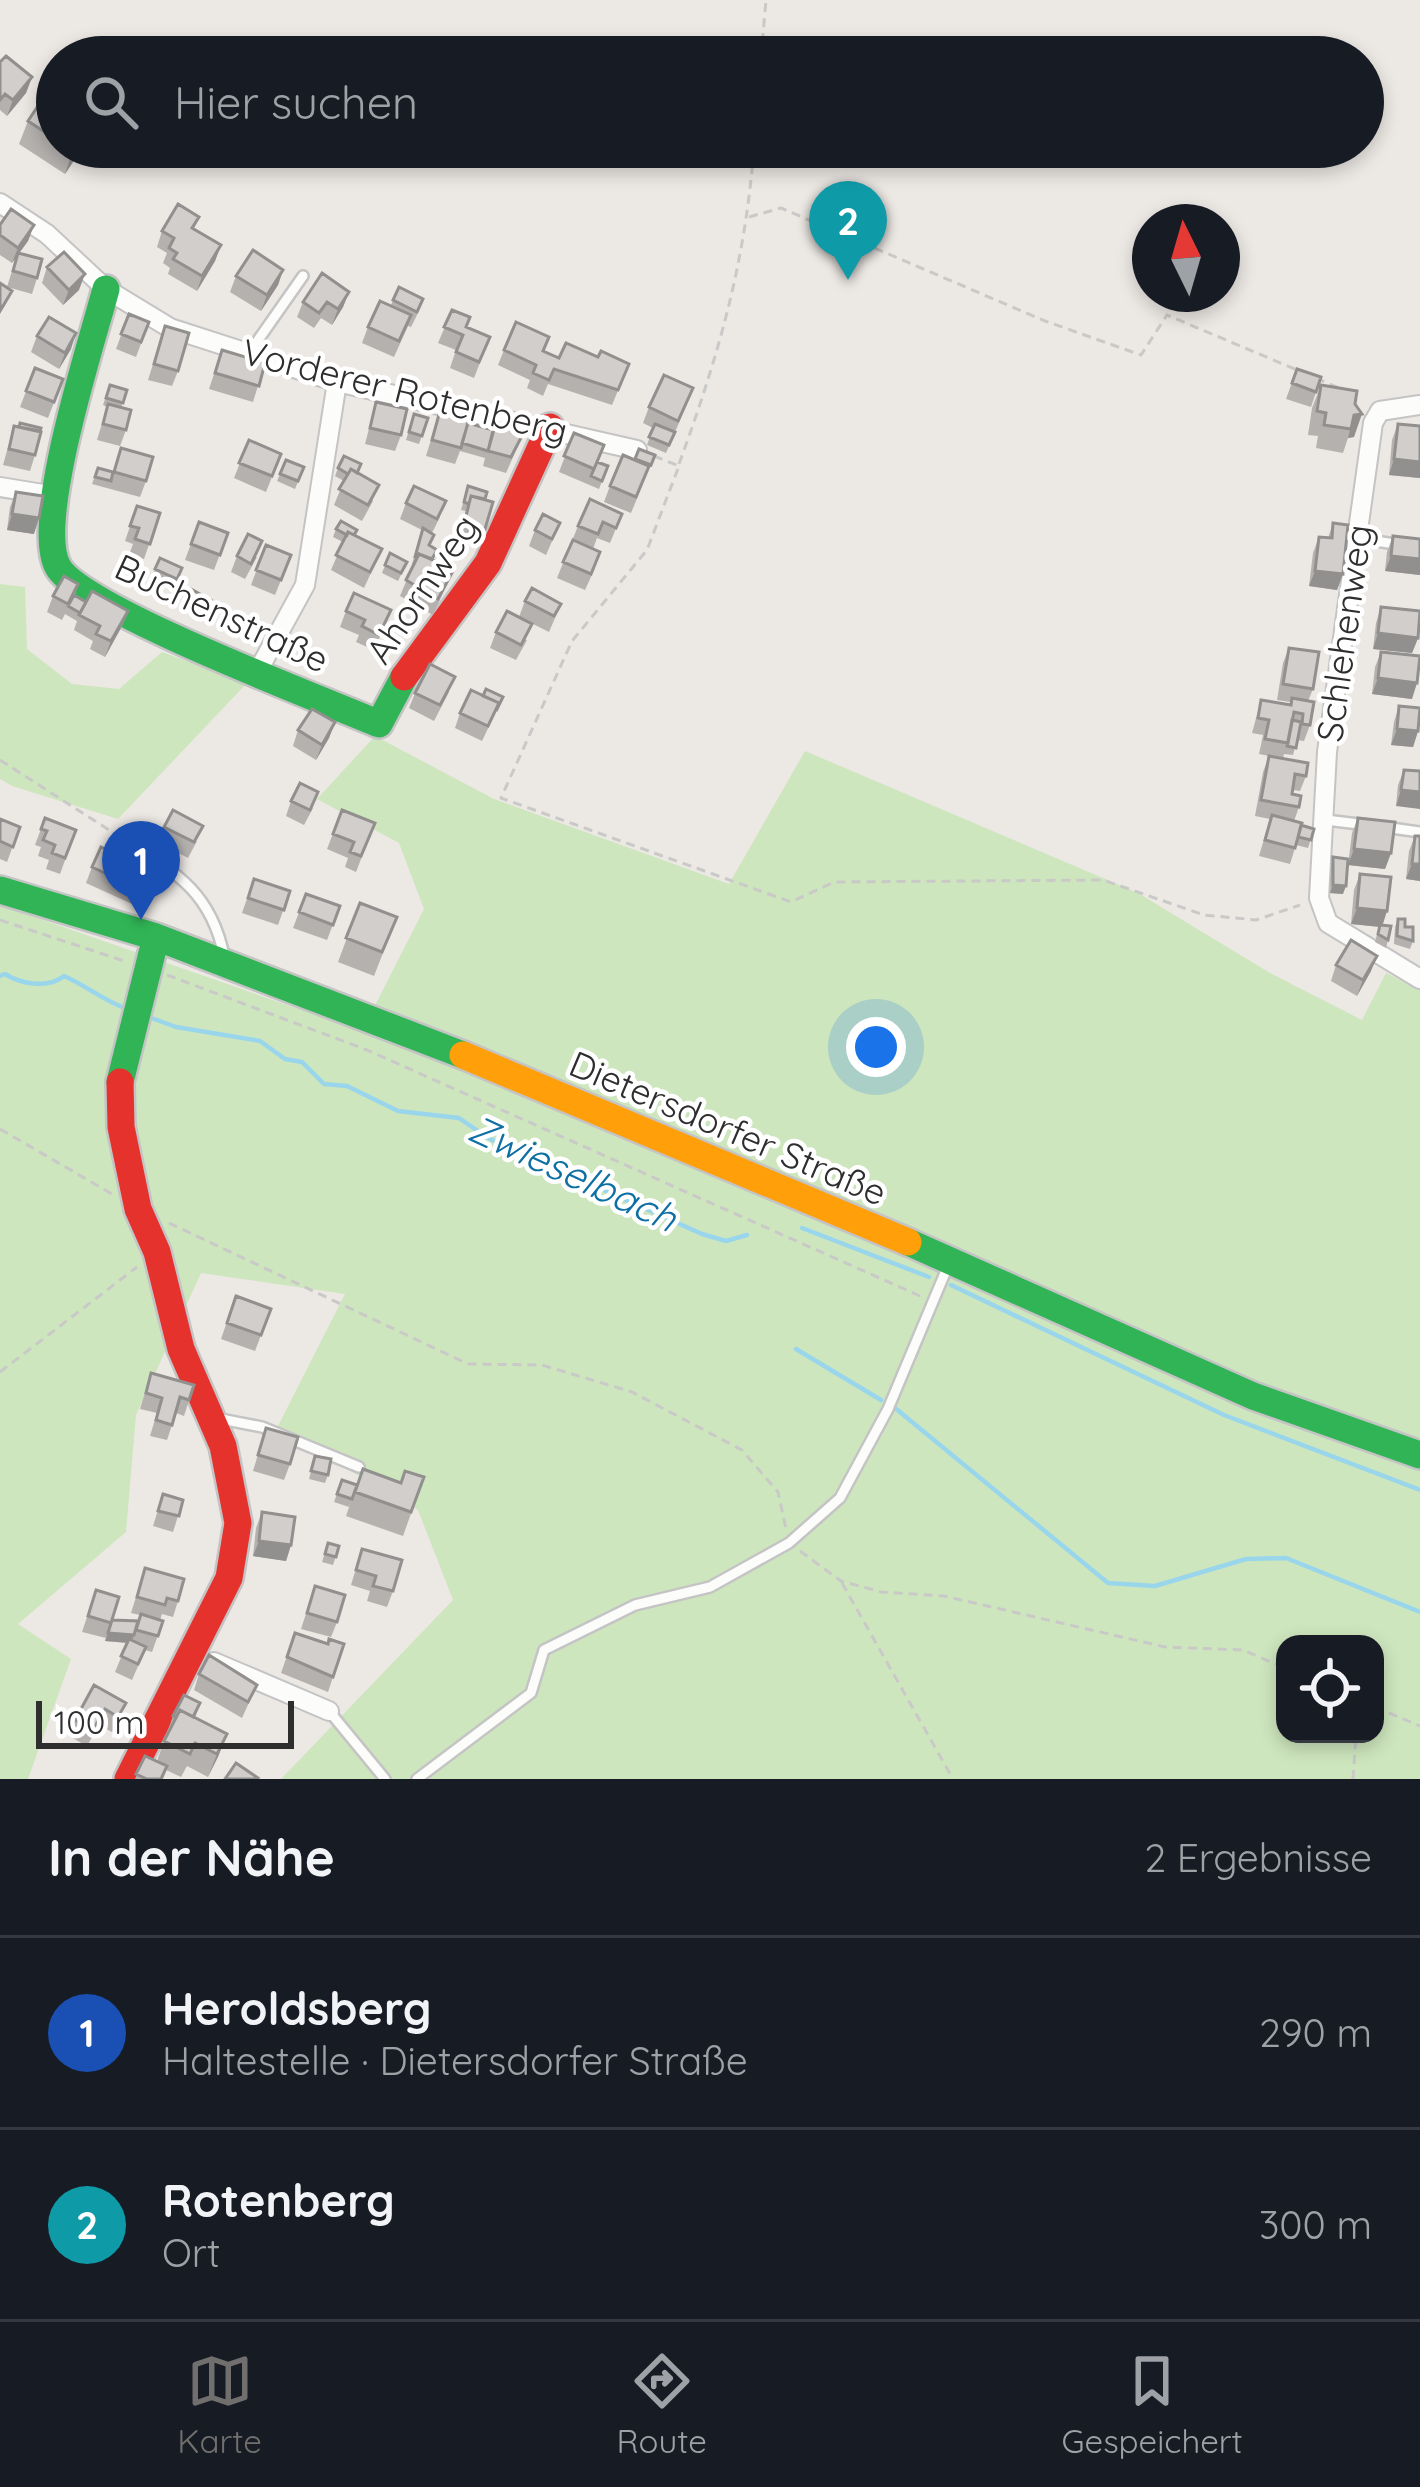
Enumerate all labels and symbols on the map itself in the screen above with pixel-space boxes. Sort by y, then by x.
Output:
pin: 2 [809,181,887,280]
north arrow [1132,204,1240,312]
street label: Vorderer Rotenberg [238,328,573,453]
street label: Ahornweg [355,506,488,672]
street label: Schlehenweg [1306,521,1381,744]
street label: Buchenstraße [108,543,336,682]
pin: 1 [102,821,180,920]
your location [846,1017,906,1077]
street label: Dietersdorfer Straße [563,1040,893,1215]
water label: Zwieselbach [461,1103,686,1242]
scale bar [36,1695,294,1748]

